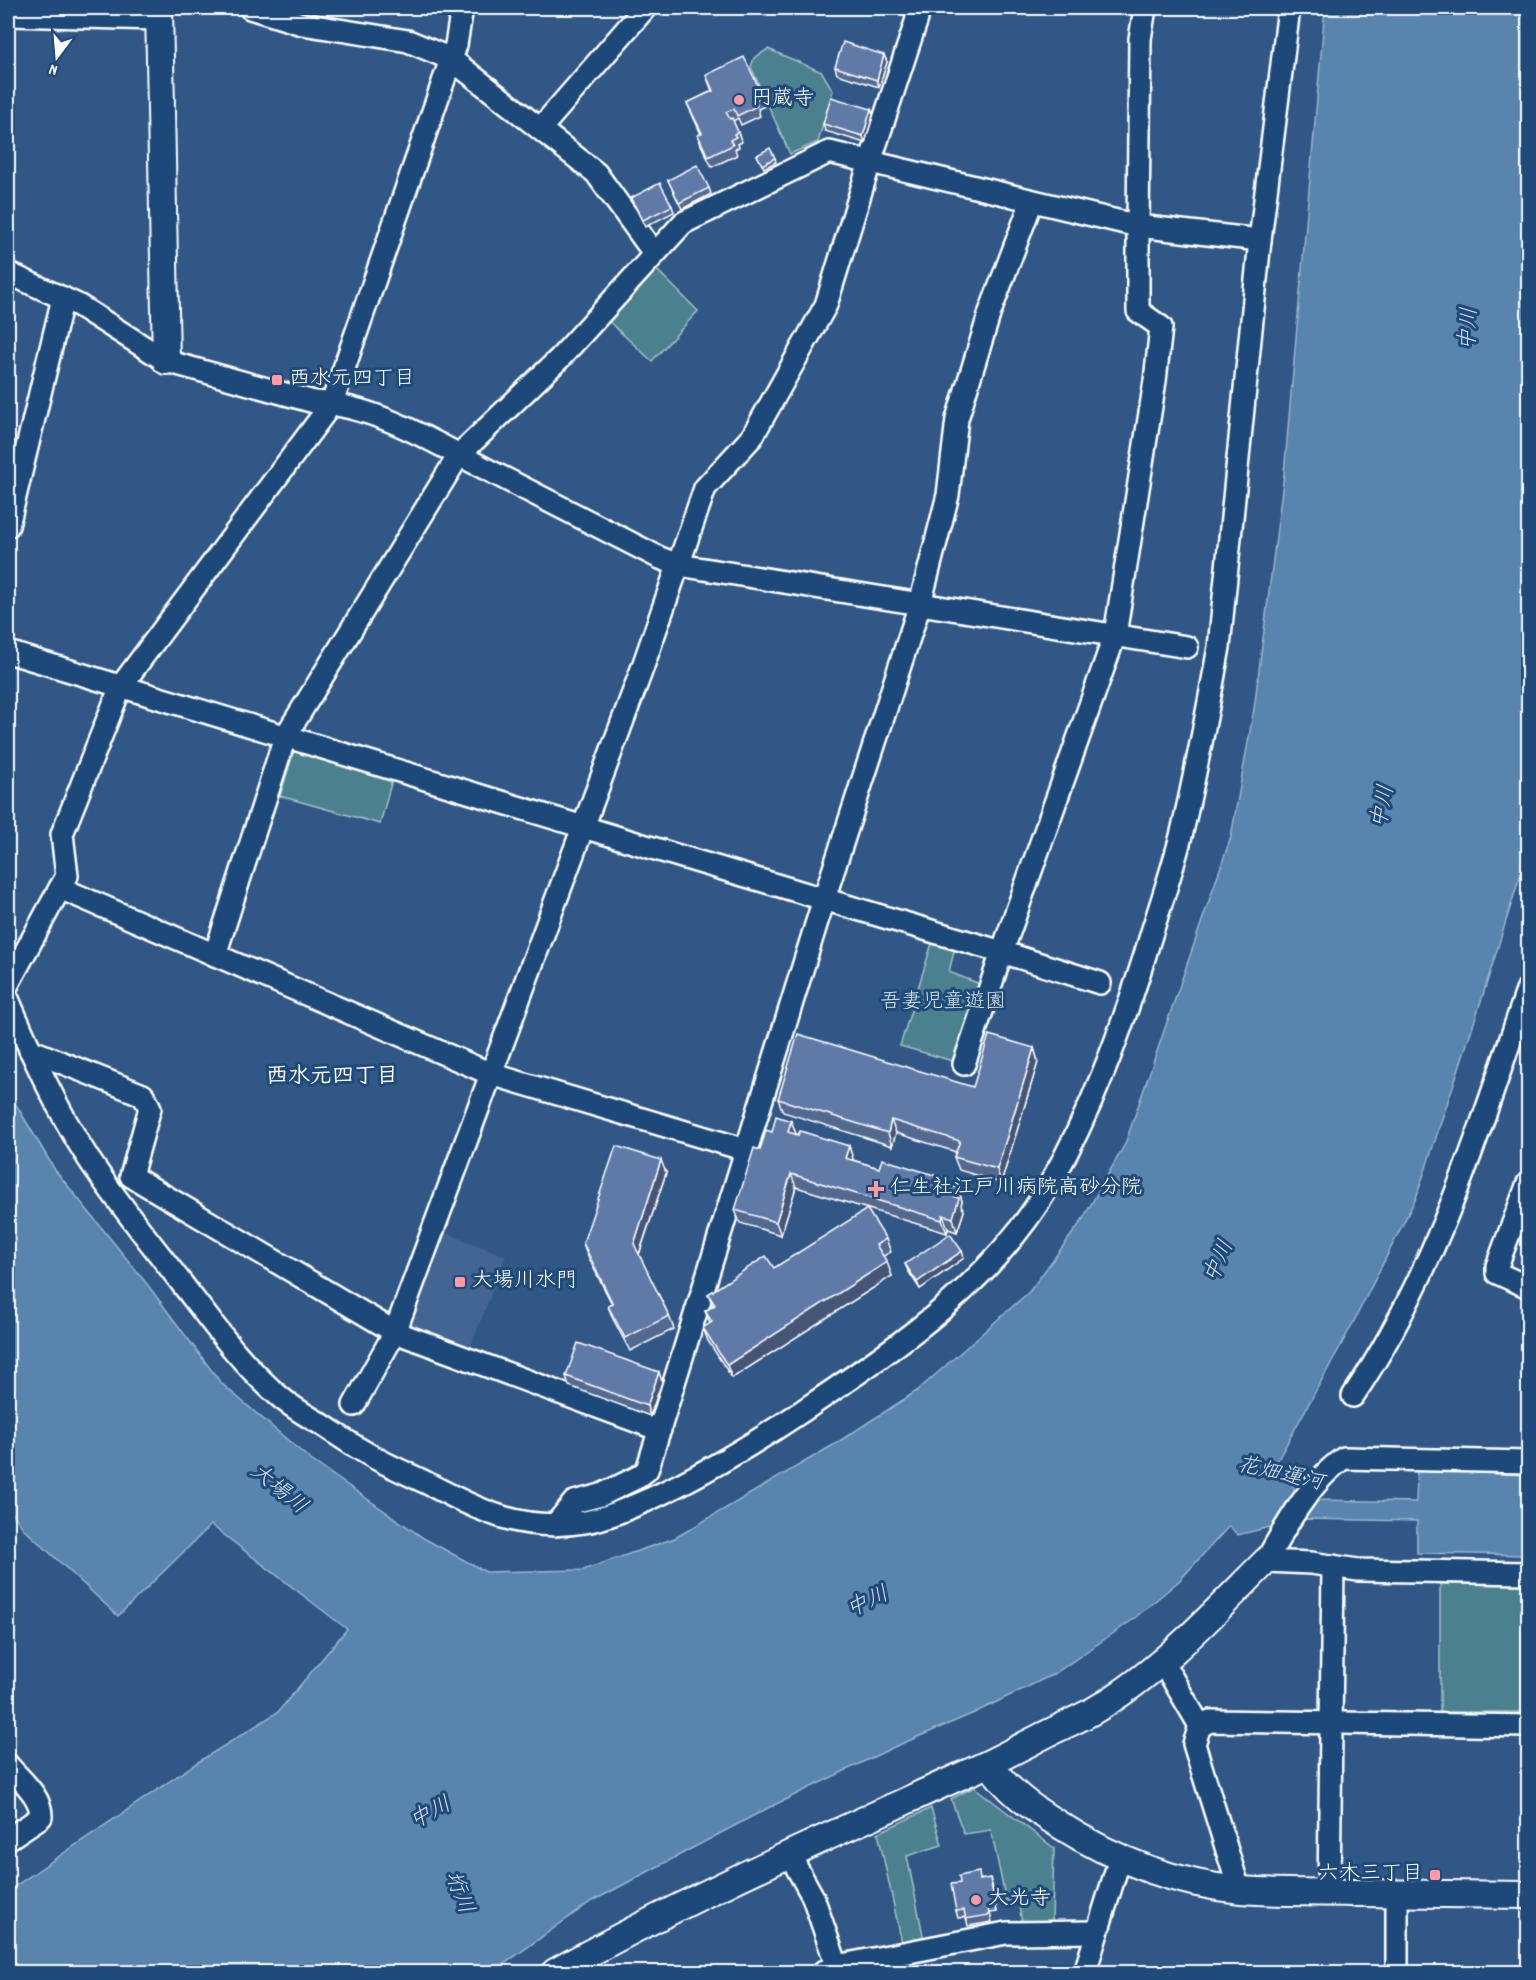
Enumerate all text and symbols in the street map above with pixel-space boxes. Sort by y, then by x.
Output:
north arrow [27,27,87,87]
text: N [46,57,61,81]
place label: 円蔵寺 [751,85,814,115]
marker: 円蔵寺 [732,93,746,107]
water label: 中川 [1453,306,1487,352]
place label: 西水元四丁目 [289,365,415,395]
marker: 西水元四丁目 [270,373,284,387]
water label: 中川 [1365,782,1403,832]
park label: 吾妻児童遊園 [880,988,1006,1018]
district label: 西水元四丁目 [266,1062,398,1093]
place label: 仁生社江戸川病院高砂分院 [890,1174,1142,1204]
marker: 仁生社江戸川病院高砂分院 [867,1180,885,1198]
water label: 中川 [1197,1236,1243,1288]
place label: 大場川水門 [472,1267,577,1297]
marker: 大場川水門 [453,1275,467,1289]
water label: 花畑運河 [1234,1450,1329,1501]
water label: 大場川 [243,1457,313,1523]
water label: 中川 [842,1580,894,1626]
water label: 中川 [404,1790,458,1838]
place label: 六木三丁目 [1318,1860,1423,1890]
water label: 垳川 [436,1867,480,1919]
marker: 六木三丁目 [1428,1868,1442,1882]
place label: 大光寺 [988,1885,1051,1915]
marker: 大光寺 [969,1893,983,1907]

